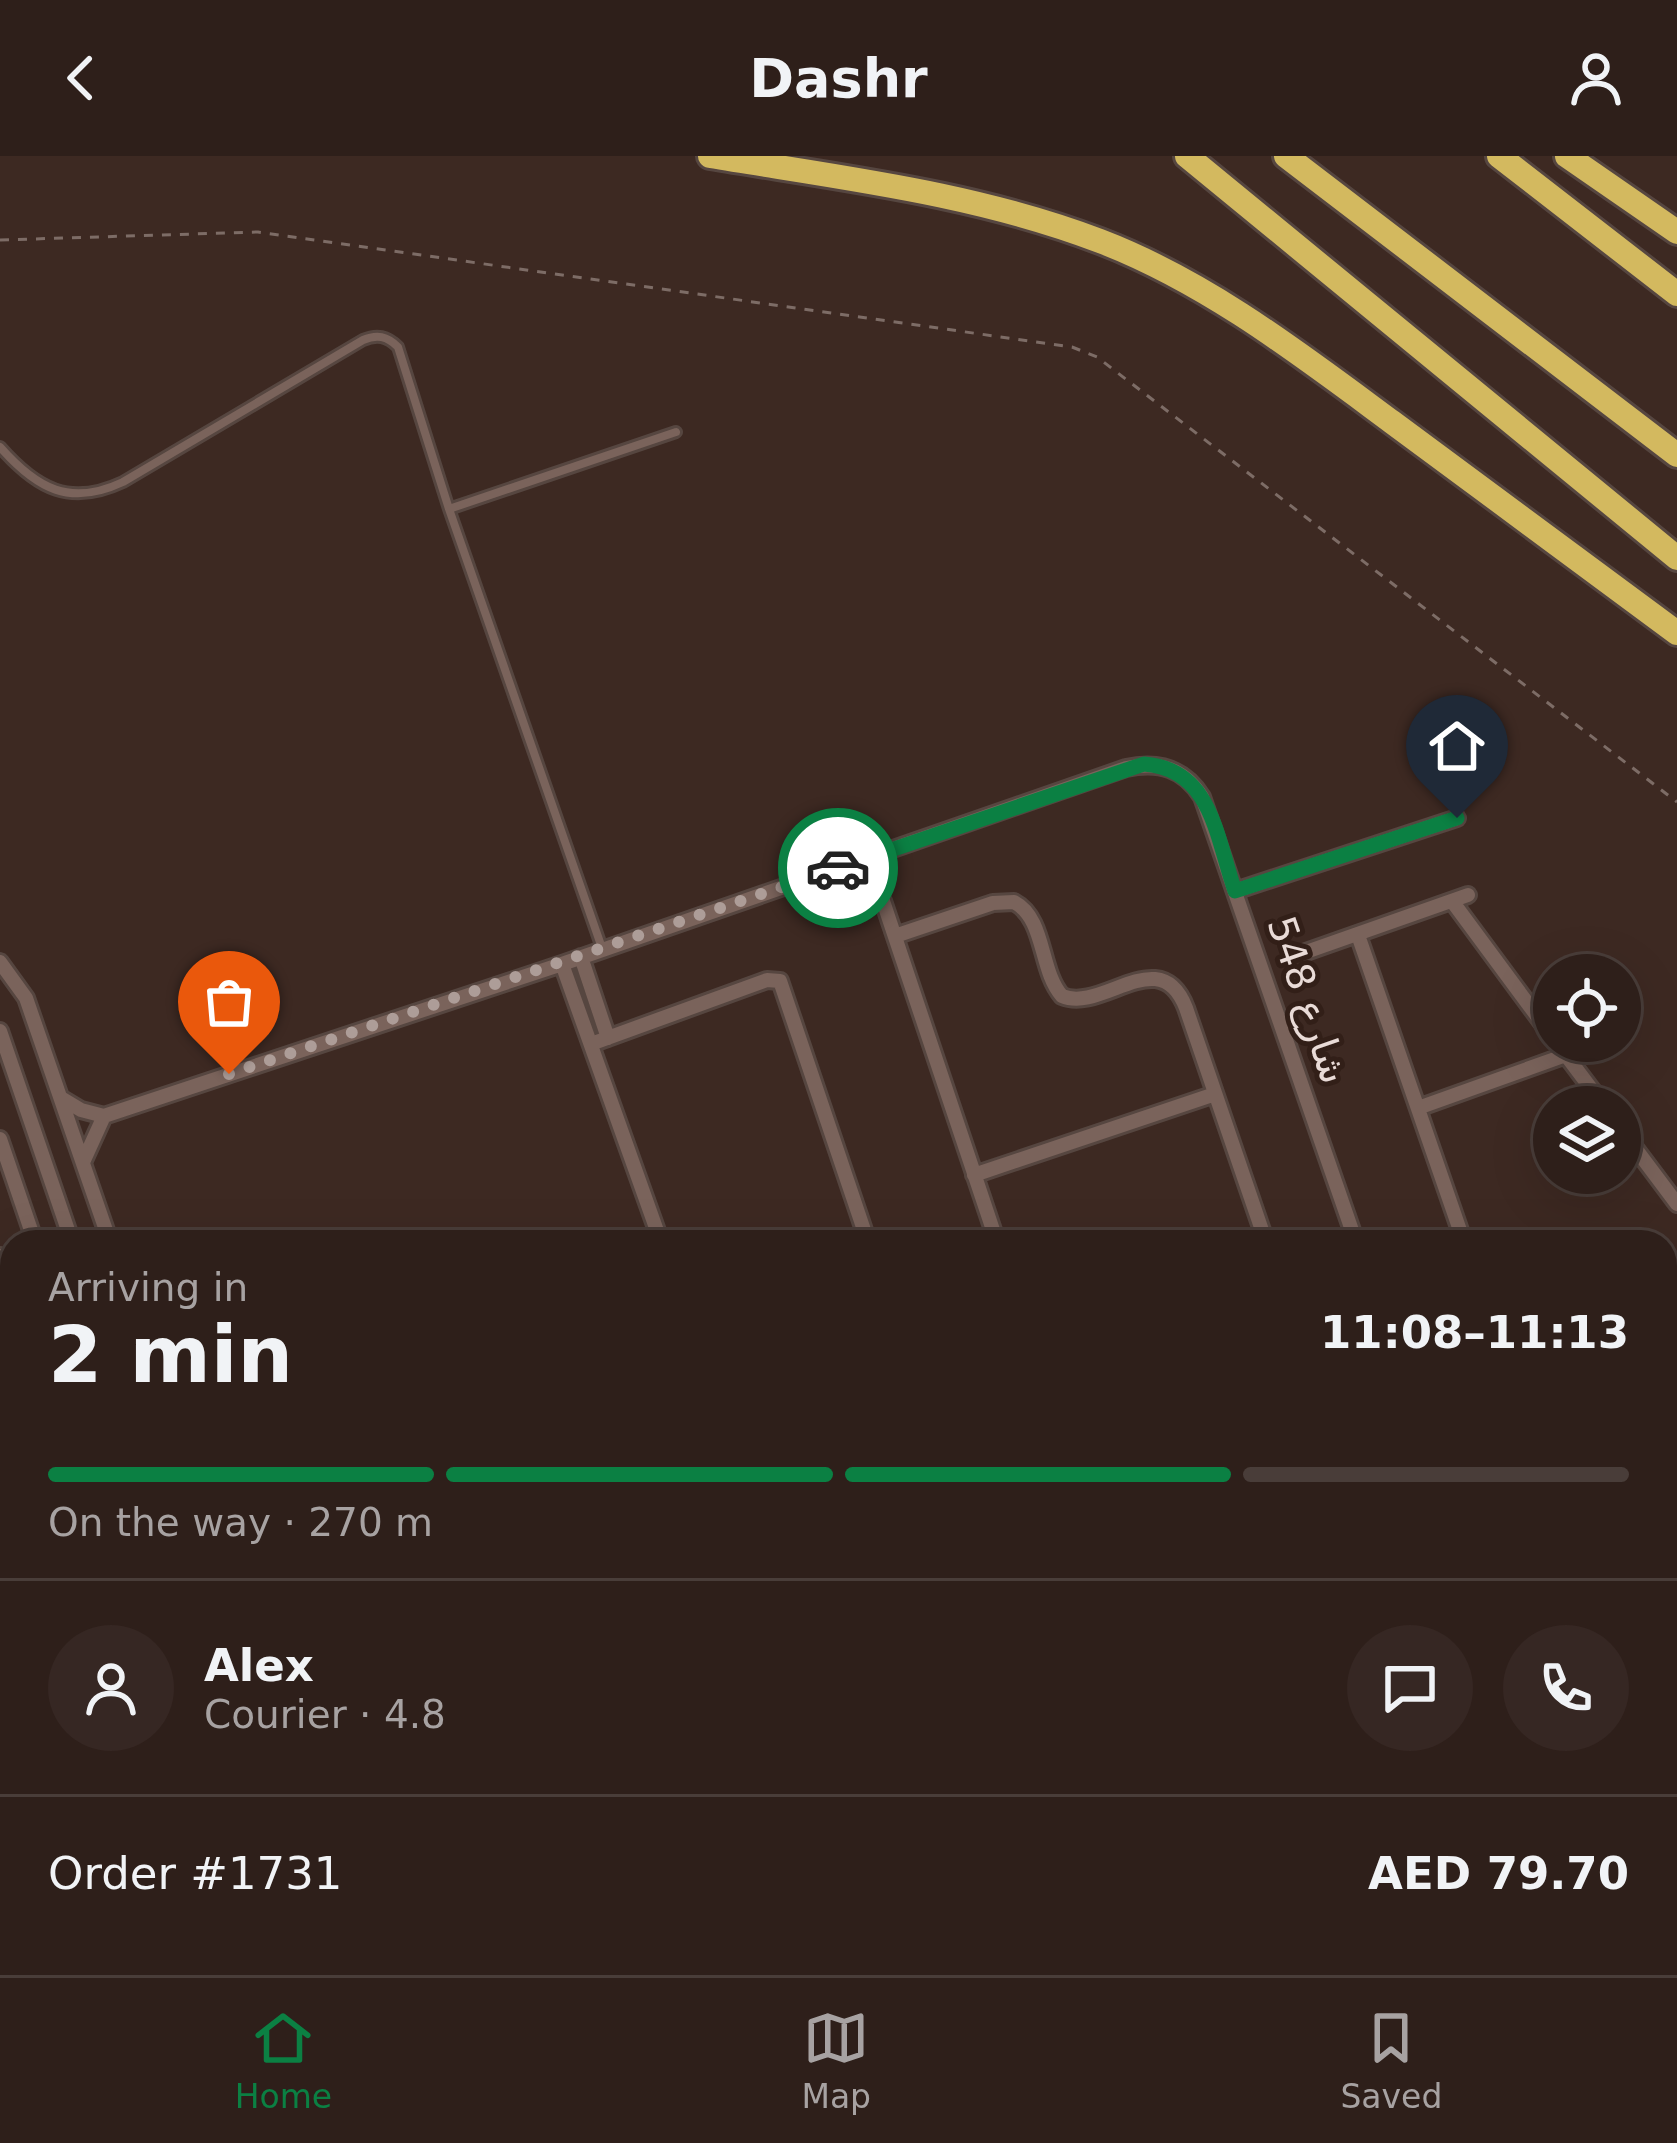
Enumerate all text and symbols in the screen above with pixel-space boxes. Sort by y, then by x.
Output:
icon: back [48,45,114,111]
icon: person [1563,45,1629,111]
text: Dashr [749,47,928,110]
pin [1406,695,1508,818]
icon: home [1424,713,1490,779]
courier [778,808,898,928]
icon: car [805,835,871,901]
street label: شارع 548 [1258,911,1358,1090]
pin [178,951,280,1074]
map controls [1533,954,1641,1194]
button: locate [1533,954,1641,1062]
icon: bag [196,969,262,1035]
button: layers [1533,1086,1641,1194]
text: Arriving in [48,1265,248,1310]
text: 11:08–11:13 [1320,1306,1629,1359]
text: 2 min [48,1310,293,1400]
text: On the way · 270 m [48,1500,433,1545]
button: person [48,1625,174,1751]
button: chat [1347,1625,1473,1751]
button: phone [1503,1625,1629,1751]
text: Alex [204,1639,314,1692]
text: Courier · 4.8 [204,1692,446,1737]
text: Order #1731 [48,1847,342,1900]
text: AED 79.70 [1368,1847,1629,1900]
tab: Home [235,2005,332,2116]
tab: Map [801,2005,871,2116]
tab: Saved [1340,2005,1442,2116]

